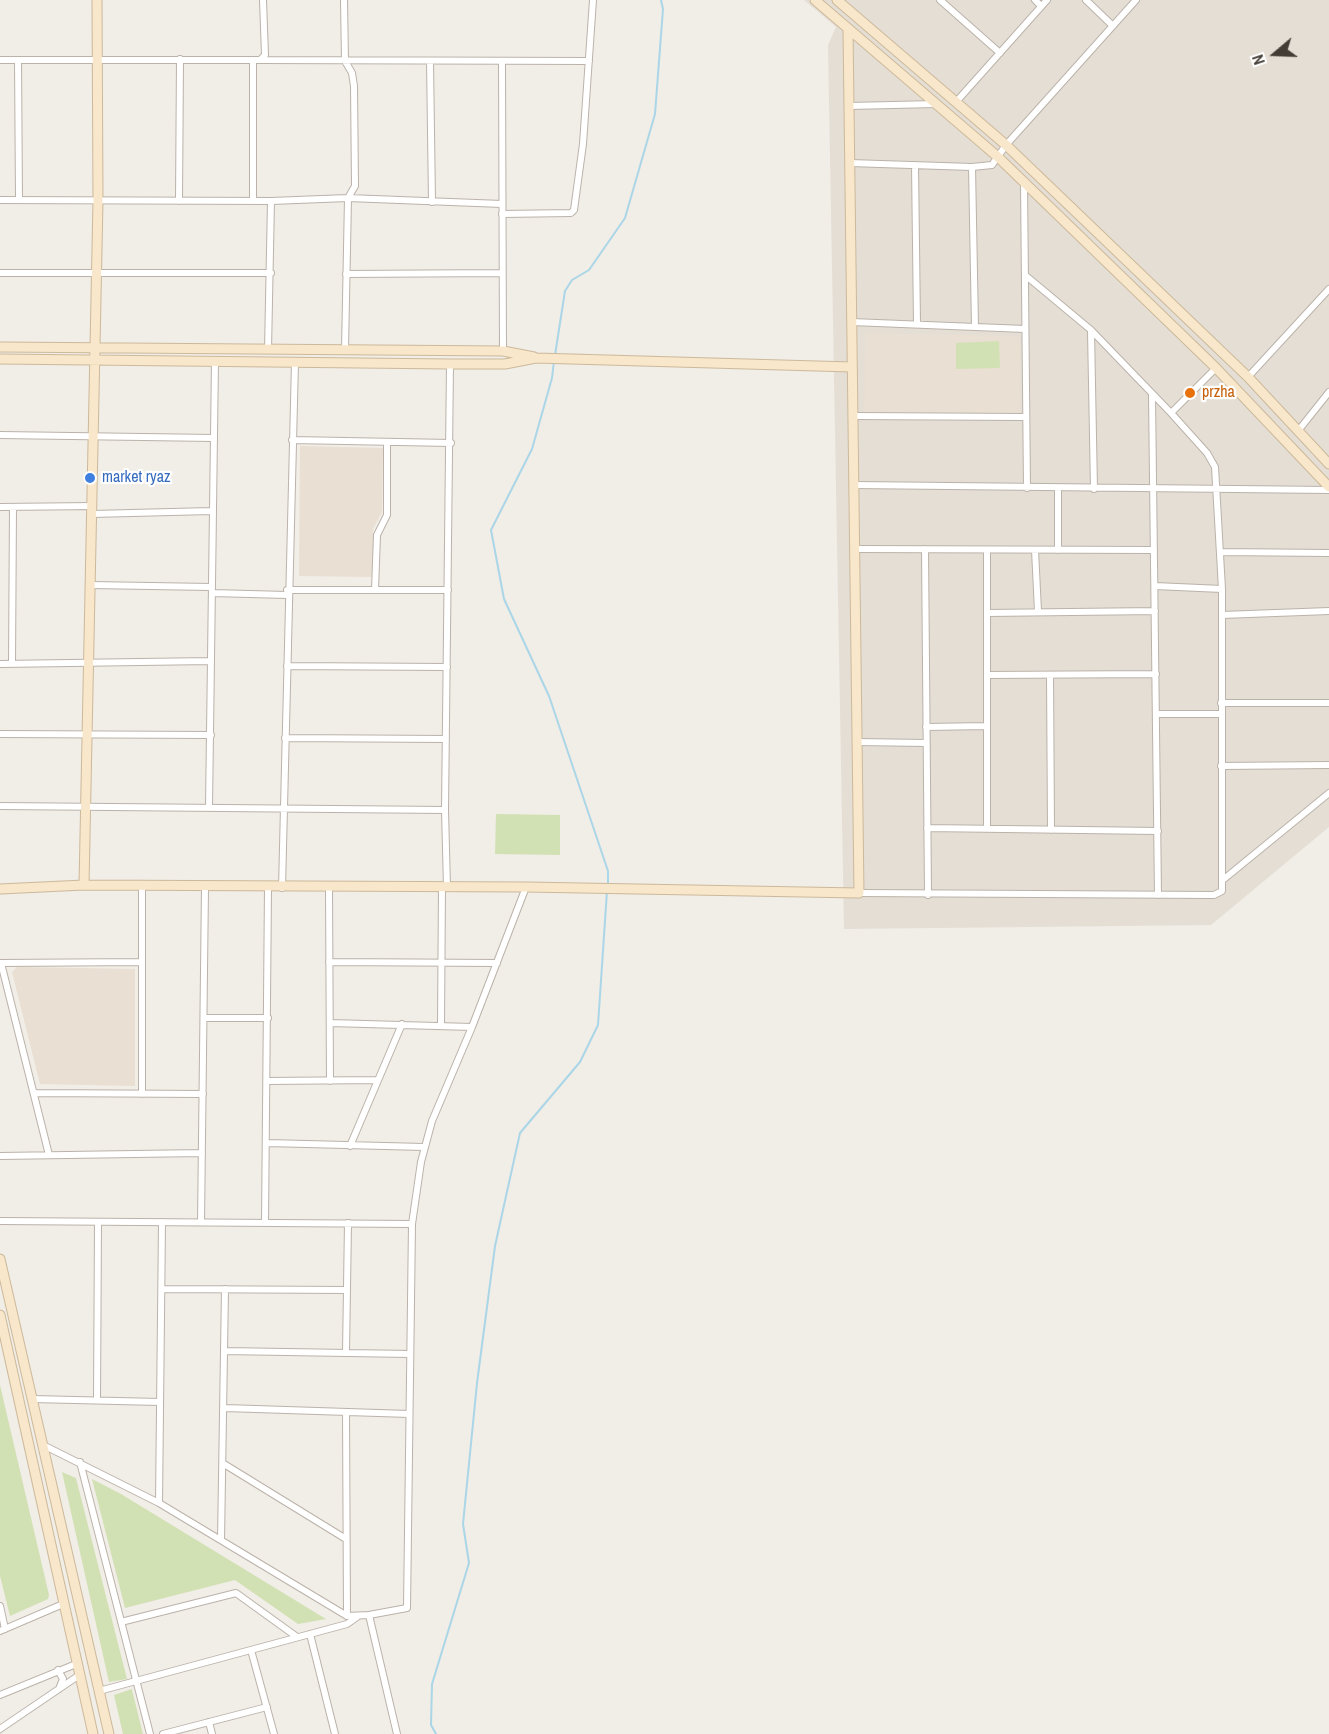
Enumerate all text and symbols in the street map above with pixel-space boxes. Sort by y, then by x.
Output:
north arrow [1245,24,1305,84]
text: N [1246,52,1270,68]
place label: przha [1202,383,1235,403]
marker: przha [1183,386,1197,400]
place label: market ryaz [102,468,171,488]
marker: market ryaz [83,471,97,485]

